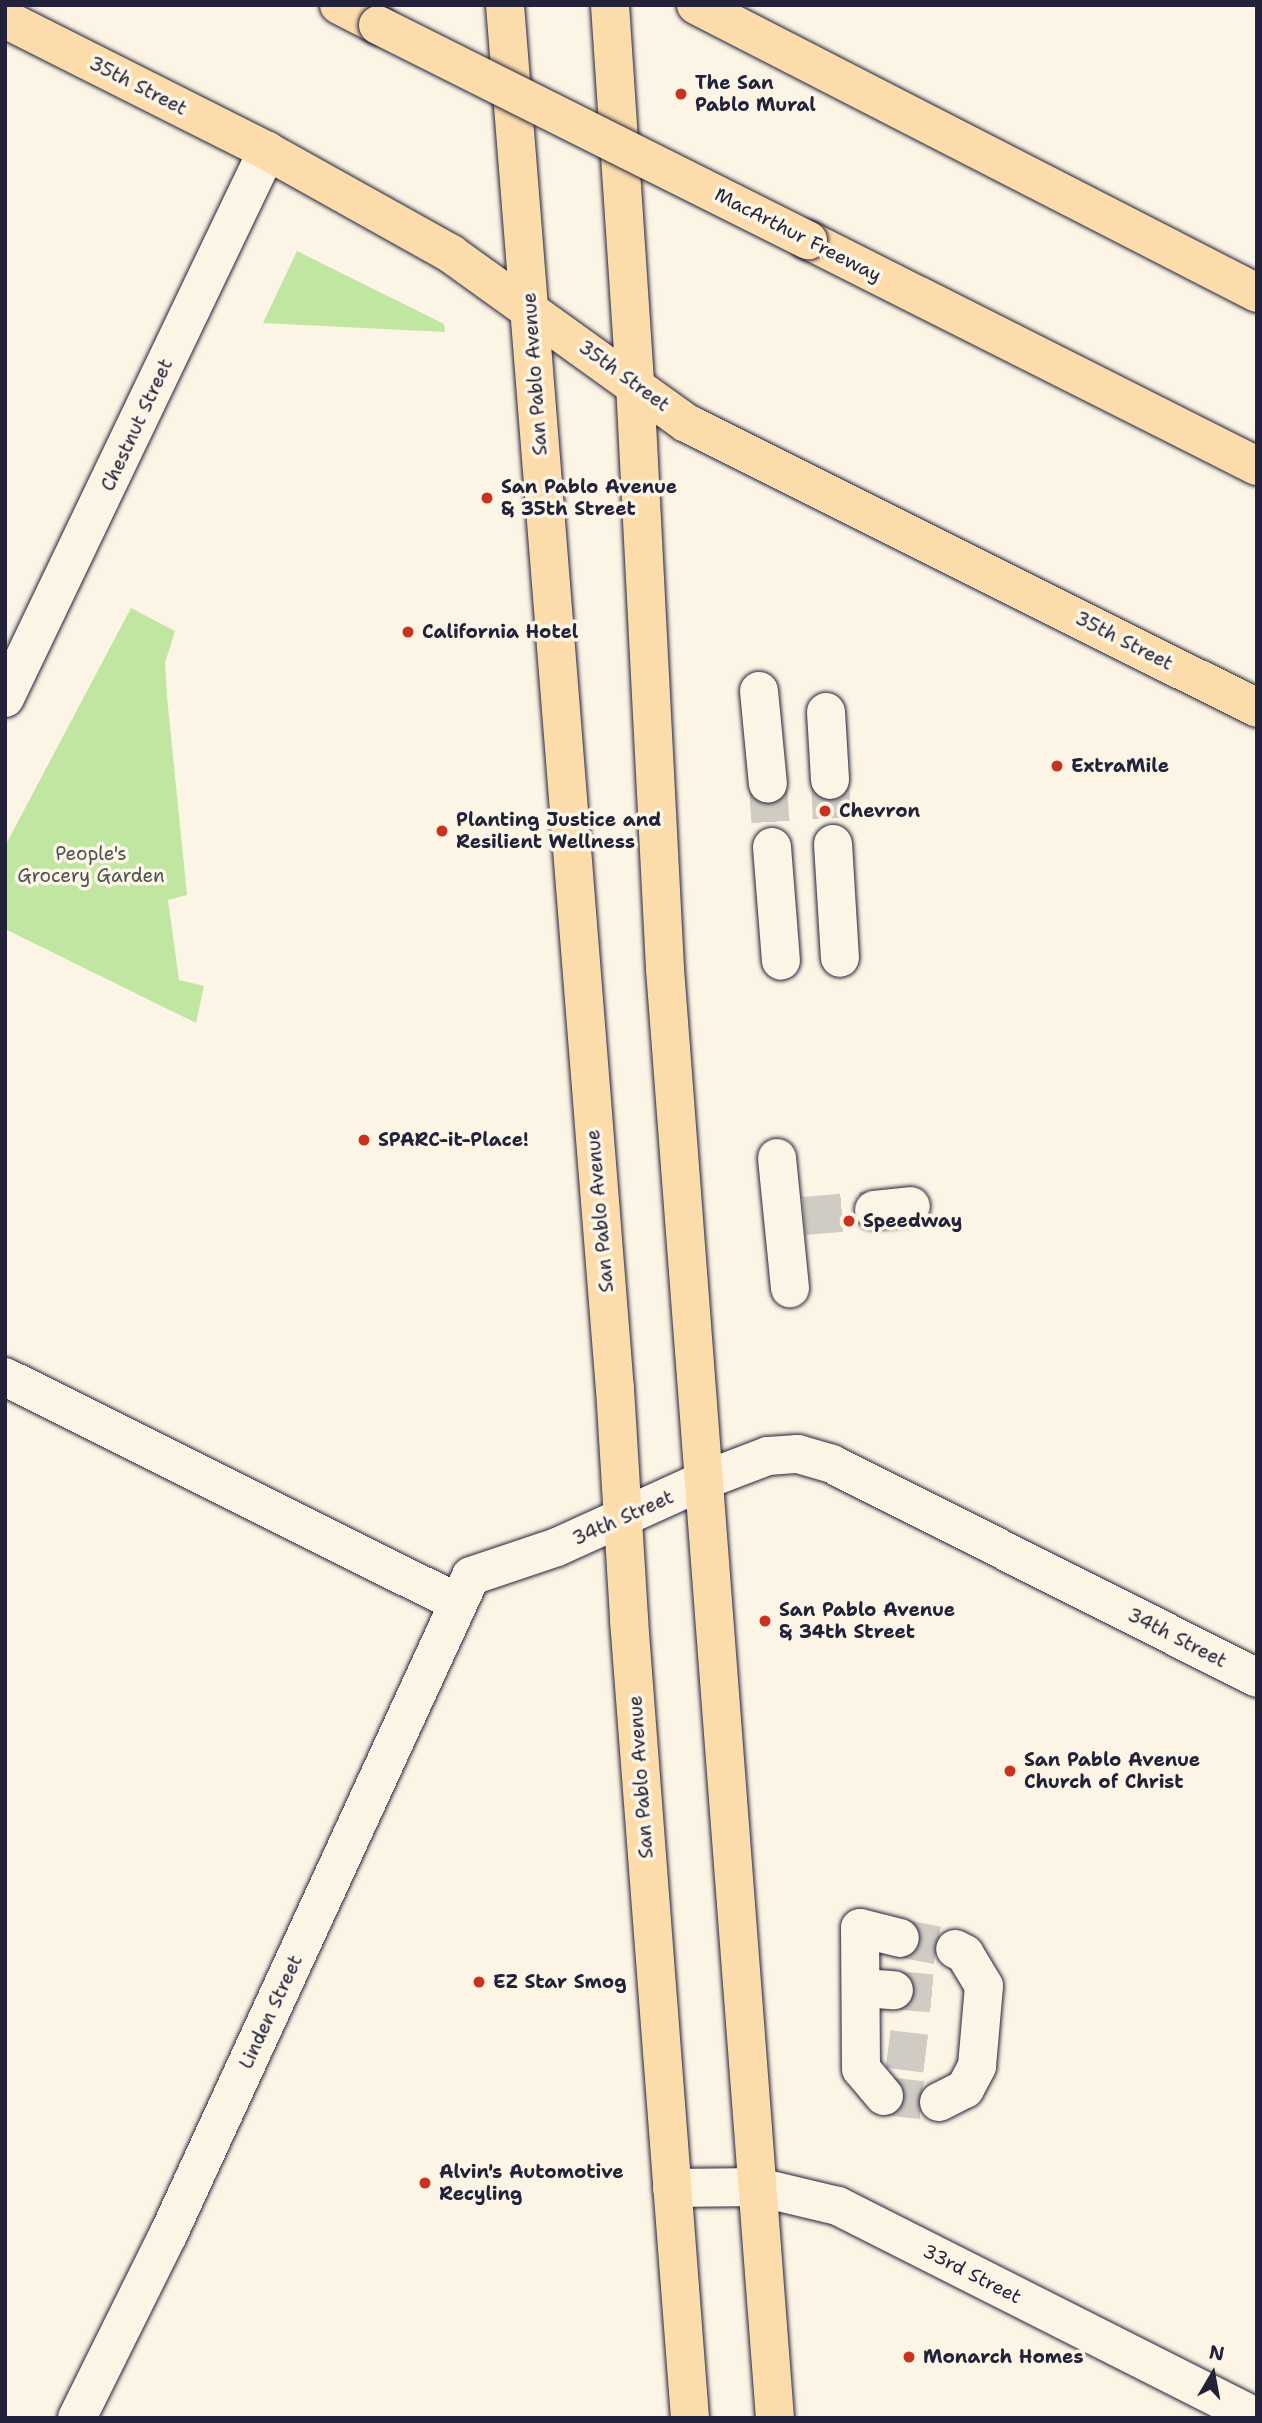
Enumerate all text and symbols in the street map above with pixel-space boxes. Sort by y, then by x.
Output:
street label: 35th Street [85,52,191,120]
place label: The San Pablo Mural [695,72,816,116]
marker: The San Pablo Mural [673,86,689,102]
street label: MacArthur Freeway [711,183,885,287]
street label: San Pablo Avenue [518,292,552,456]
street label: 35th Street [574,335,674,417]
street label: Chestnut Street [96,355,178,495]
place label: San Pablo Avenue & 35th Street [501,476,677,520]
marker: San Pablo Avenue & 35th Street [479,490,495,506]
street label: 35th Street [1071,607,1177,675]
place label: California Hotel [422,621,578,643]
marker: California Hotel [400,624,416,640]
place label: ExtraMile [1071,755,1169,777]
marker: ExtraMile [1049,758,1065,774]
place label: Chevron [839,800,920,822]
marker: Chevron [817,803,833,819]
place label: Planting Justice and Resilient Wellness [456,809,661,853]
marker: Planting Justice and Resilient Wellness [434,823,450,839]
park label: People's Grocery Garden [17,843,165,887]
place label: SPARC-it-Place! [378,1129,529,1151]
street label: San Pablo Avenue [582,1129,618,1293]
marker: SPARC-it-Place! [356,1132,372,1148]
place label: Speedway [863,1210,962,1232]
marker: Speedway [841,1213,857,1229]
street label: 34th Street [569,1486,677,1550]
place label: San Pablo Avenue & 34th Street [779,1599,955,1643]
street label: 34th Street [1124,1603,1230,1673]
marker: San Pablo Avenue & 34th Street [757,1613,773,1629]
street label: San Pablo Avenue [624,1695,658,1859]
place label: San Pablo Avenue Church of Christ [1024,1749,1200,1793]
marker: San Pablo Avenue Church of Christ [1002,1763,1018,1779]
street label: Linden Street [235,1951,307,2073]
place label: EZ Star Smog [493,1971,627,1993]
marker: EZ Star Smog [471,1974,487,1990]
place label: Alvin's Automotive Recyling [439,2161,624,2205]
marker: Alvin's Automotive Recyling [417,2175,433,2191]
street label: 33rd Street [919,2239,1025,2309]
north arrow [1178,2339,1248,2409]
text: N [1207,2339,1226,2366]
place label: Monarch Homes [923,2346,1084,2368]
marker: Monarch Homes [901,2349,917,2365]

